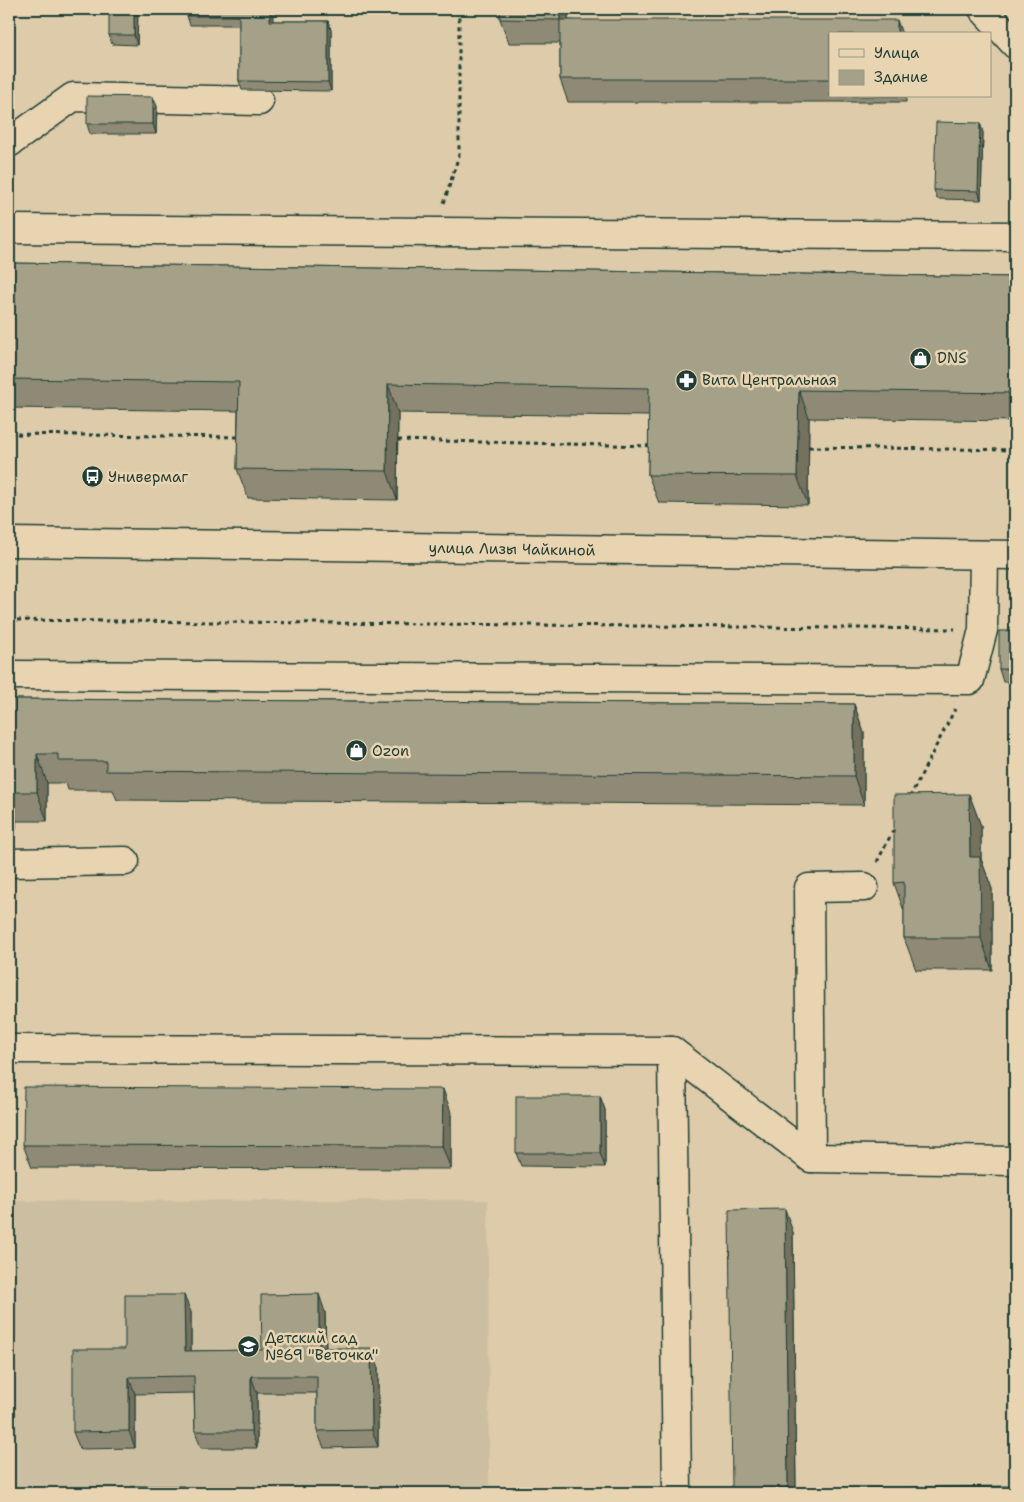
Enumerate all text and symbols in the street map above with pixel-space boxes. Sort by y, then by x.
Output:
legend [829,32,992,98]
text: Улица [874,43,920,63]
text: Здание [874,67,928,87]
shop icon: DNS [909,346,933,370]
place label: DNS [937,348,967,368]
pharmacy icon: Вита Центральная [674,368,698,392]
place label: Вита Центральная [702,370,837,390]
bus stop icon: Универмаг [80,465,104,489]
place label: Универмаг [108,467,188,487]
street label: улица Лизы Чайкиной [428,538,596,560]
shop icon: Ozon [344,739,368,763]
place label: Ozon [372,741,409,761]
place label: Детский сад №69 "Веточка" [265,1328,379,1365]
school or university icon: Детский сад №69 "Веточка" [237,1335,261,1359]

